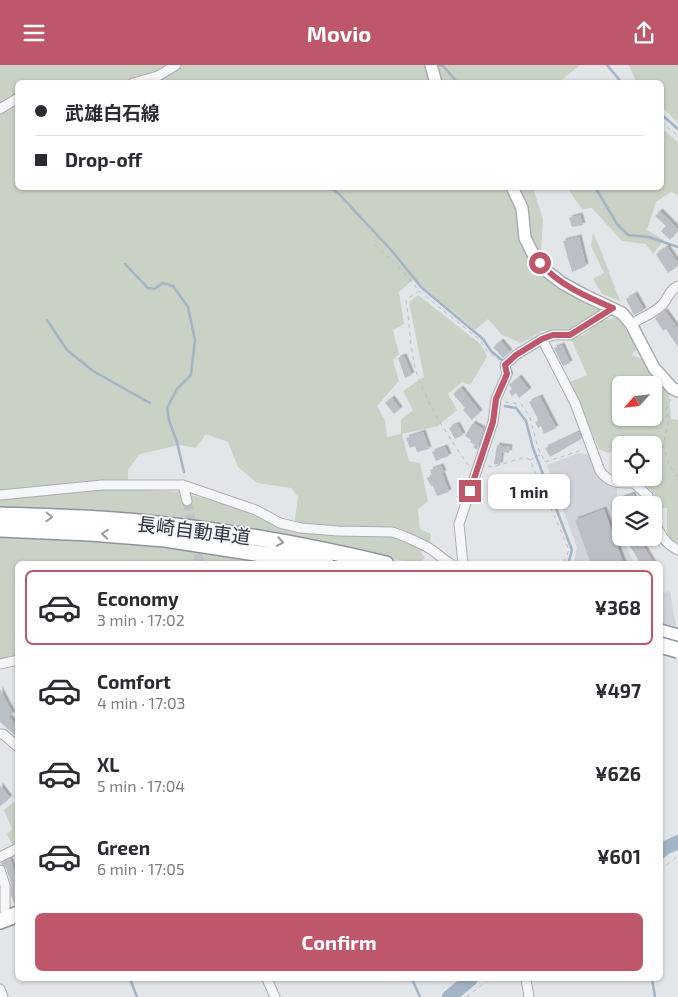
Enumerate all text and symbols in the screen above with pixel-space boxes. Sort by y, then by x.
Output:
icon: menu [20,19,48,47]
icon: share [630,19,658,47]
text: Movio [307,20,371,46]
text: 武雄白石線 [65,101,160,124]
text: Drop-off [65,148,142,171]
route start [529,252,551,274]
north arrow [612,376,662,426]
map controls [612,376,662,546]
button: locate [612,436,662,486]
callout: 1 min [488,473,570,509]
route end [459,480,481,502]
text: 1 min [510,482,548,501]
button: layers [612,496,662,546]
one-way arrow [45,512,53,522]
street label: 長崎自動車道 [136,512,252,548]
one-way arrow [100,529,108,540]
one-way arrow [275,537,284,547]
icon: car [37,585,82,630]
text: Economy [97,587,179,610]
text: ¥368 [595,596,641,619]
text: 3 min · 17:02 [97,610,185,629]
icon: car [37,668,82,713]
text: Comfort [97,670,171,693]
text: ¥497 [595,679,641,702]
text: 4 min · 17:03 [97,693,185,712]
icon: car [37,751,82,796]
text: XL [97,753,119,776]
text: ¥626 [595,762,641,785]
text: 5 min · 17:04 [97,776,185,795]
icon: car [37,834,82,879]
text: Green [97,836,150,859]
text: ¥601 [597,845,641,868]
text: 6 min · 17:05 [97,859,184,878]
button: Confirm [35,913,643,971]

